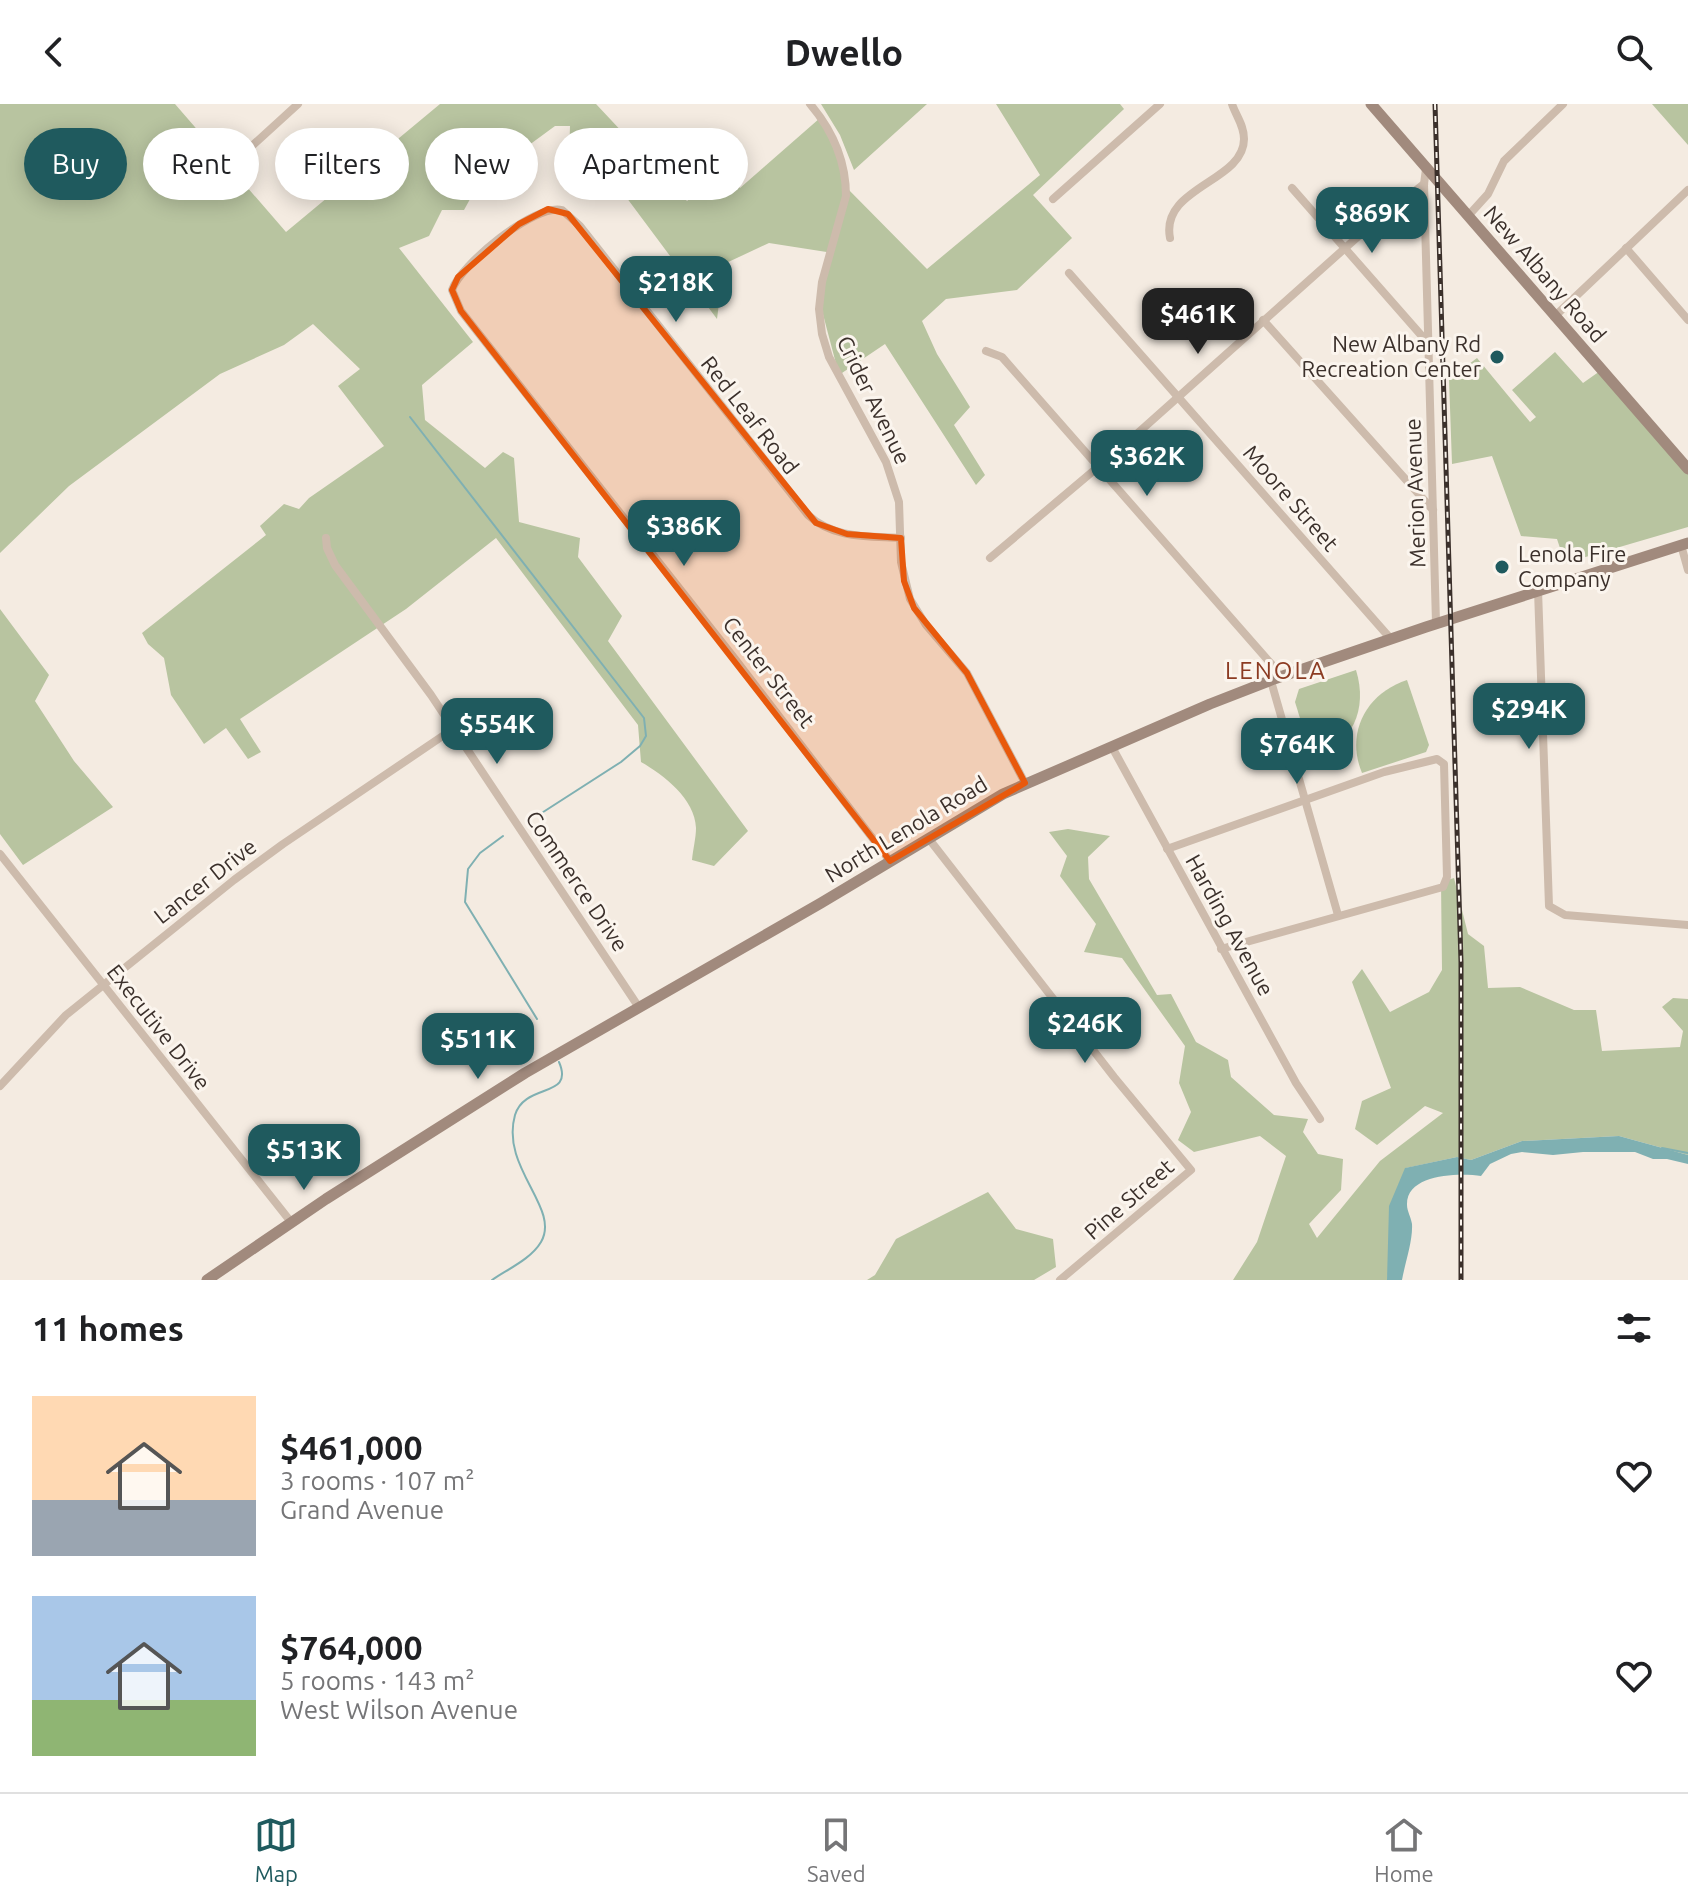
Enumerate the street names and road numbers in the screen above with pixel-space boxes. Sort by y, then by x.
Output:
street label: New Albany Road [1479,200,1612,347]
street label: Crider Avenue [833,332,916,468]
street label: Red Leaf Road [697,351,804,479]
street label: Merion Avenue [1399,418,1430,568]
street label: Moore Street [1239,440,1344,556]
street label: Center Street [718,611,821,732]
street label: North Lenola Road [820,770,991,887]
street label: Commerce Drive [521,806,634,956]
street label: Lancer Drive [149,833,261,928]
street label: Harding Avenue [1181,850,1280,1000]
street label: Executive Drive [103,959,216,1094]
street label: Pine Street [1079,1153,1179,1244]

